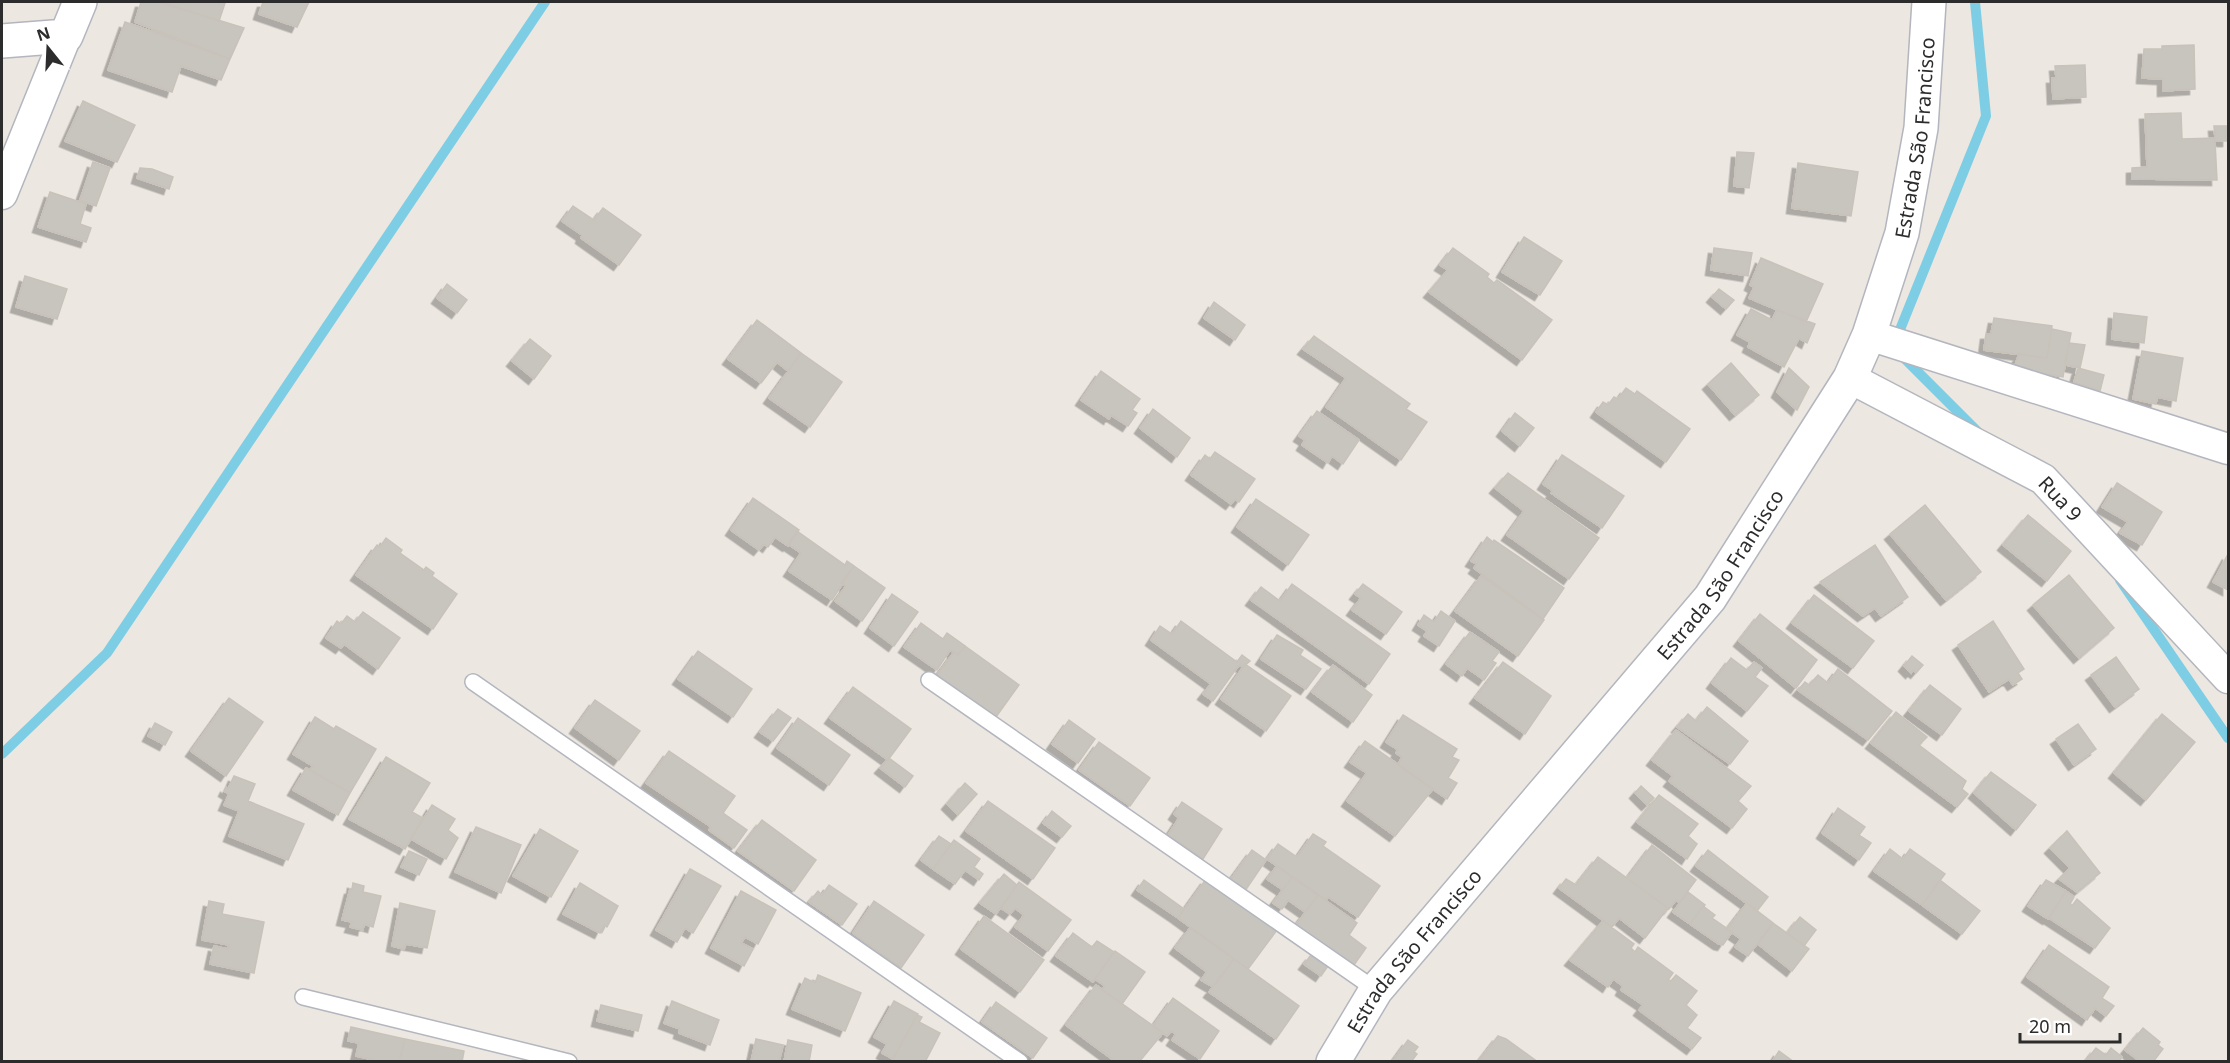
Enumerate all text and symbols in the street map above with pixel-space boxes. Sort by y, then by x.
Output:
north arrow [18,18,78,78]
text: N [34,21,53,46]
street label: Estrada São Francisco [1888,36,1940,241]
street label: Rua 9 [2033,470,2089,527]
street label: Estrada São Francisco [1650,484,1789,665]
street label: Estrada São Francisco [1340,863,1487,1038]
scale bar [2020,1006,2120,1044]
text: 20 m [2029,1014,2071,1038]

